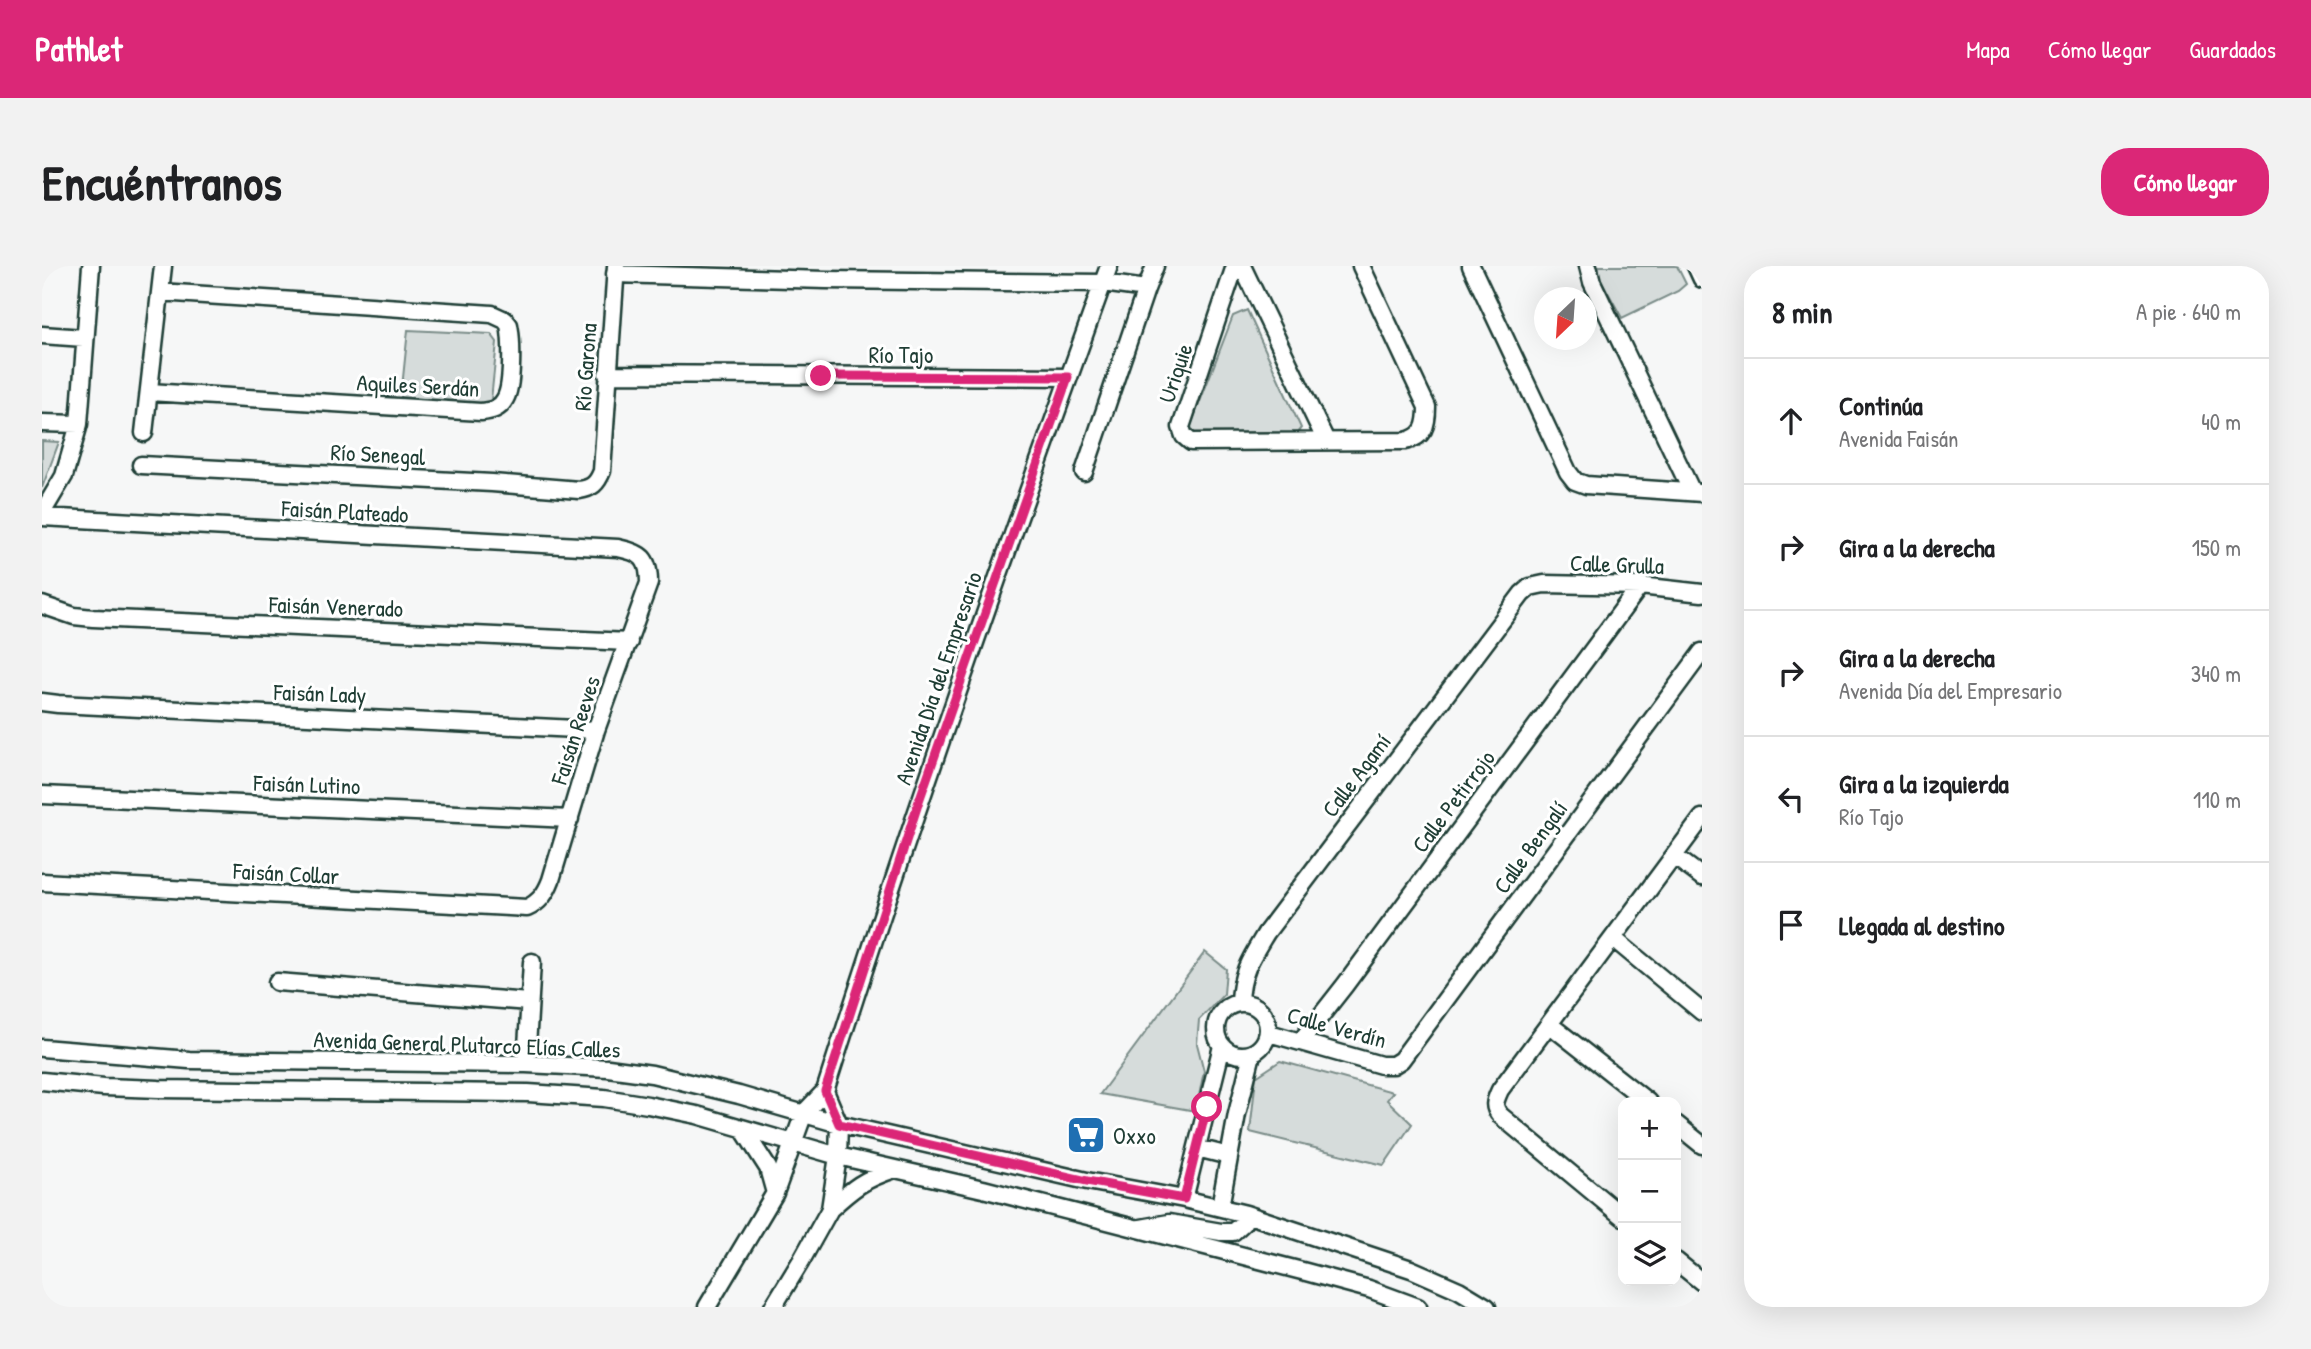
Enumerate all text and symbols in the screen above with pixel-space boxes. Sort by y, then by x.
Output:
text: Pathlet [35,27,122,71]
text: Mapa [1966,33,2010,65]
text: Cómo llegar [2048,33,2151,65]
text: Guardados [2189,33,2276,65]
button: Cómo llegar [2101,148,2269,216]
text: Encuéntranos [42,149,282,215]
north arrow [1534,287,1597,350]
text: 8 min [1772,292,1833,332]
text: A pie · 640 m [2136,296,2241,327]
street label: Río Garona [566,322,604,412]
street label: Río Tajo [869,339,933,370]
street label: Uriquie [1150,339,1200,407]
route end [805,360,836,391]
street label: Aquiles Serdán [356,366,480,404]
text: Continúa [1839,388,1923,423]
icon: ahead [1772,402,1810,440]
text: 40 m [2201,406,2241,437]
text: Avenida Faisán [1839,423,1958,454]
street label: Río Senegal [330,436,427,472]
street label: Faisán Plateado [280,492,409,530]
icon: right [1772,528,1810,566]
text: Gira a la derecha [1839,530,1995,565]
text: 150 m [2192,532,2241,563]
street label: Calle Grulla [1569,547,1665,581]
street label: Avenida Día del Empresario [887,567,989,789]
street label: Faisán Venerado [267,588,404,624]
text: Gira a la derecha [1839,640,1995,675]
icon: right [1772,654,1810,692]
text: 340 m [2191,658,2241,689]
street label: Faisán Reeves [543,672,607,789]
text: Avenida Día del Empresario [1839,675,2062,706]
street label: Faisán Lady [272,676,367,710]
street label: Calle Agamí [1314,727,1398,823]
street label: Calle Petirrojo [1404,743,1502,859]
text: Gira a la izquierda [1839,766,2009,801]
street label: Faisán Lutino [252,767,361,801]
icon: left [1772,780,1810,818]
text: 110 m [2193,784,2241,815]
street label: Calle Bengalí [1486,794,1574,900]
text: Río Tajo [1839,801,1904,832]
street label: Faisán Collar [231,855,340,891]
icon: arrive [1772,906,1810,944]
text: Llegada al destino [1839,908,2005,943]
street label: Calle Verdín [1284,999,1390,1055]
street label: Avenida General Plutarco Elías Calles [313,1023,621,1065]
route start [1191,1091,1222,1122]
map controls [1618,1097,1681,1286]
button: + [1618,1097,1681,1160]
supermarket icon: Oxxo [1065,1114,1107,1156]
place label: Oxxo [1113,1120,1156,1151]
button: − [1618,1160,1681,1223]
button: layers [1618,1223,1681,1286]

